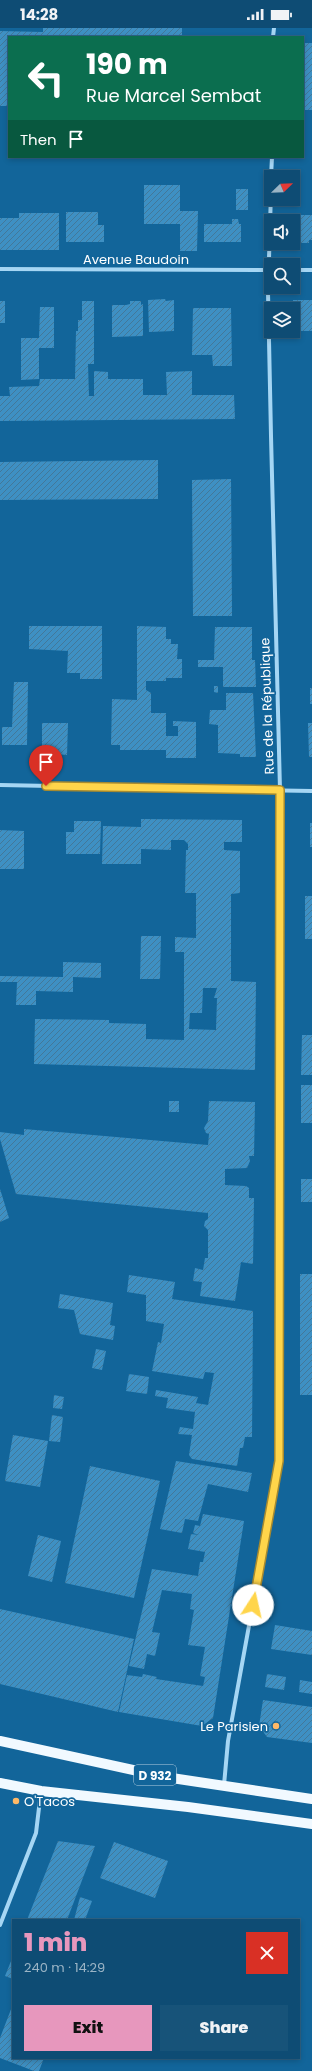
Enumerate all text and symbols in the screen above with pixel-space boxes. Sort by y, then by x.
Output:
text: 14:28 [20,4,58,25]
text: 190 m [86,45,168,84]
icon: left [20,52,72,104]
text: Rue Marcel Sembat [86,83,261,108]
icon: arrive [65,128,87,150]
text: Then [20,129,57,150]
north arrow [264,170,300,206]
map controls [264,170,300,338]
button: sound [264,214,300,250]
street label: Avenue Baudoin [83,250,189,269]
button: search [264,258,300,294]
button: layers [264,302,300,338]
street label: Rue de la République [255,637,279,775]
pin [29,745,63,786]
icon: arrive [35,751,57,773]
position arrow [232,1584,274,1626]
place label: Le Parisien [200,1717,268,1736]
marker: Le Parisien [271,1721,281,1731]
road number: D 932 [134,1765,176,1785]
place label: O'Tacos [24,1792,75,1811]
marker: O'Tacos [11,1796,21,1806]
text: 1 min [24,1926,87,1959]
button: close [246,1932,288,1974]
text: 240 m · 14:29 [24,1958,105,1977]
button: Exit [24,2005,152,2051]
button: Share [160,2005,288,2051]

